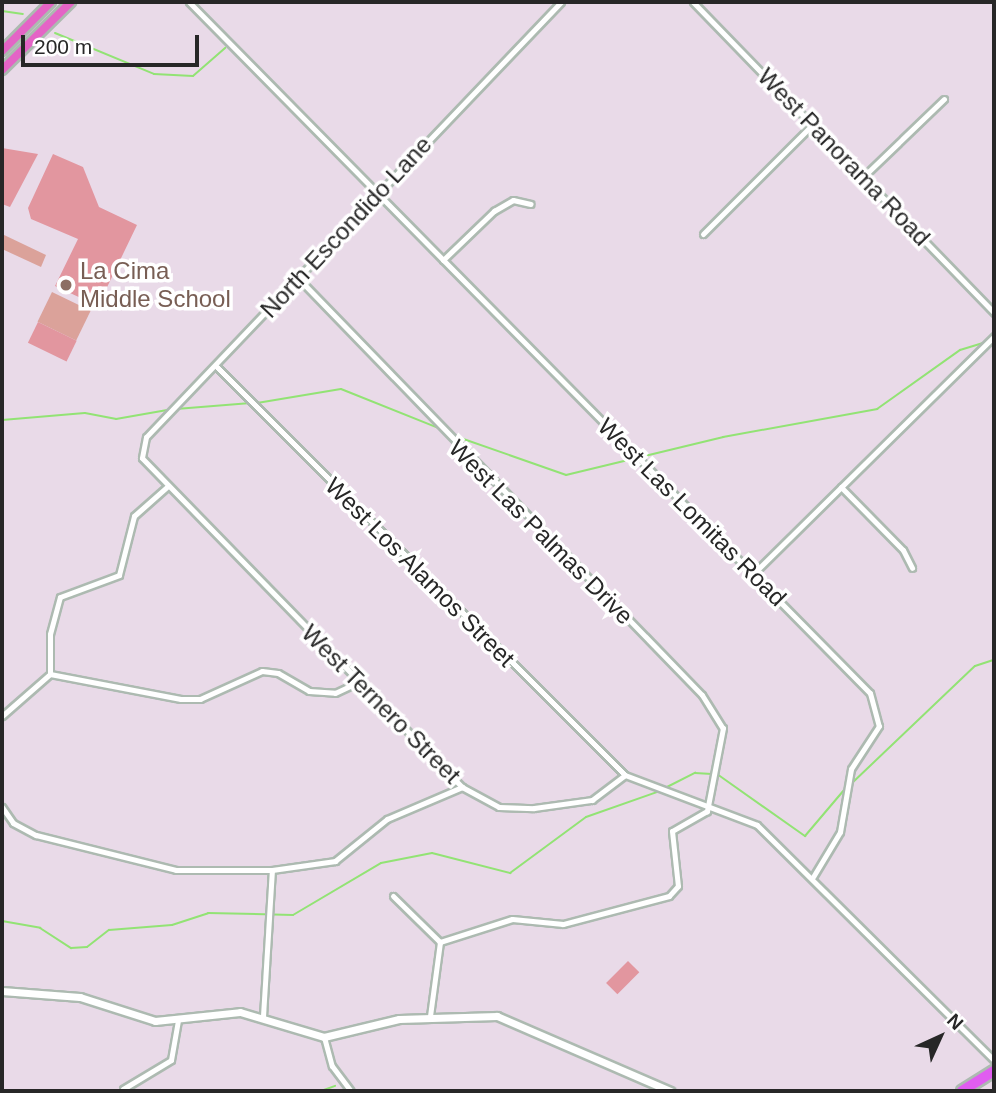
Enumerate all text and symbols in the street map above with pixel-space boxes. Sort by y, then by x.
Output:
scale bar [24,21,203,65]
text: 200 m [34,35,92,58]
street label: West Panorama Road [752,62,936,252]
street label: North Escondido Lane [254,130,438,324]
place label: La Cima Middle School [80,257,231,313]
marker: La Cima Middle School [58,277,74,293]
street label: West Las Lomitas Road [592,412,792,612]
street label: West Las Palmas Drive [443,434,639,630]
street label: West Los Alamos Street [319,471,521,673]
street label: West Ternero Street [296,619,466,789]
north arrow [905,1002,975,1072]
text: N [943,1010,967,1034]

